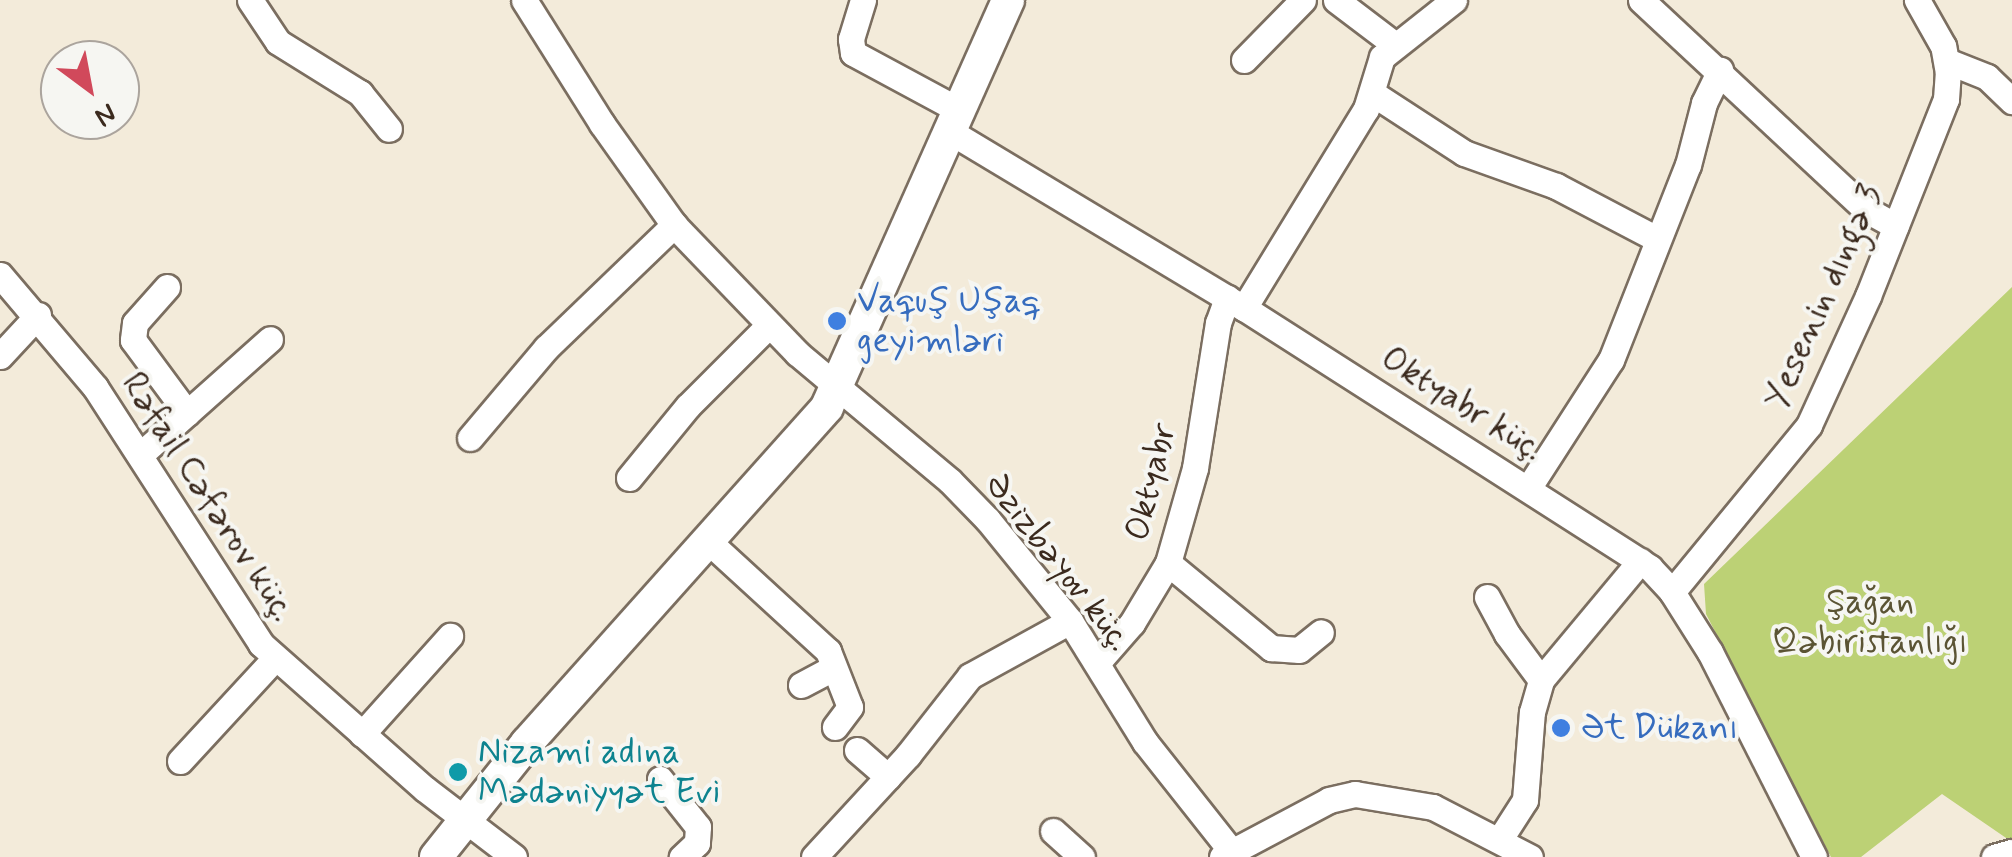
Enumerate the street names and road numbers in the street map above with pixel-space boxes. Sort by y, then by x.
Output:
street label: Yesenin dıngə 3 [1756,179,1892,415]
street label: Oktyabr küç. [1373,337,1551,471]
street label: Rəfail Cəfərov küç. [112,365,304,629]
street label: Oktyabr [1116,419,1186,545]
street label: Əzizbəyov küç. [975,464,1141,660]

